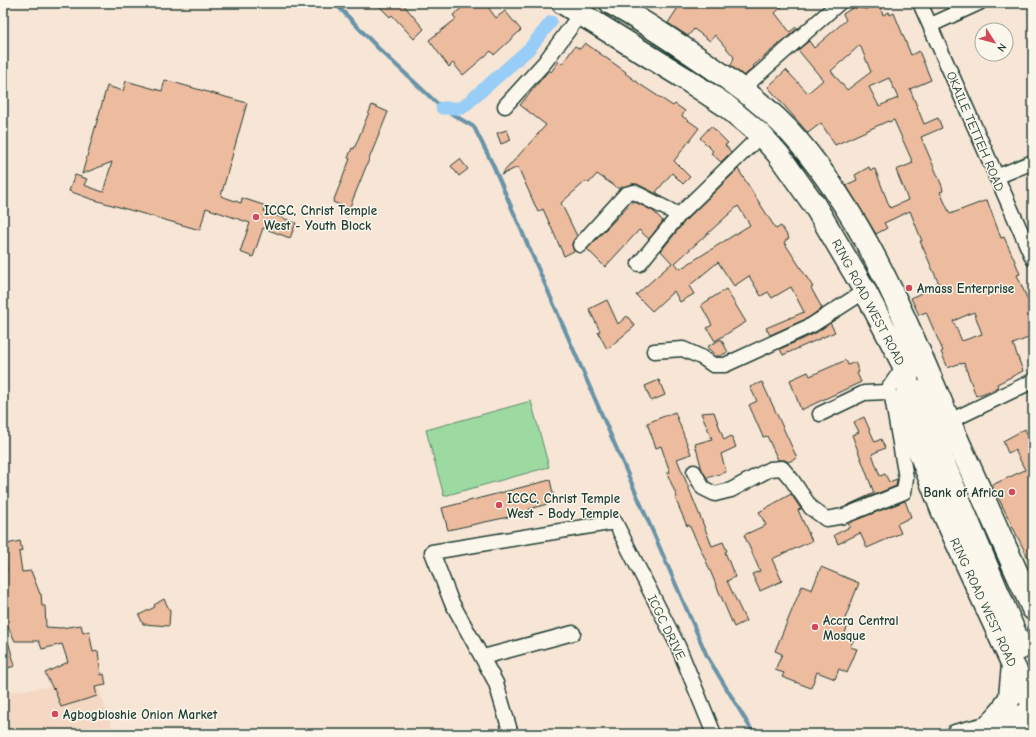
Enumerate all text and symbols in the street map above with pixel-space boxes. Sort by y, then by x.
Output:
north arrow [974,22,1014,62]
text: N [994,41,1009,54]
street label: OKAILE TETTEH ROAD [943,69,1008,193]
place label: ICGC, Christ Temple West - Youth Block [264,203,378,233]
marker: ICGC, Christ Temple West - Youth Block [251,212,261,222]
street label: RING ROAD WEST ROAD [829,237,908,368]
place label: Amass Enterprise [917,281,1015,296]
marker: Amass Enterprise [904,283,914,293]
place label: Bank of Africa [924,485,1004,500]
marker: Bank of Africa [1007,487,1017,497]
place label: ICGC, Christ Temple West - Body Temple [507,491,621,521]
marker: ICGC, Christ Temple West - Body Temple [494,500,504,510]
street label: RING ROAD WEST ROAD [947,535,1020,669]
street label: ICGC DRIVE [644,592,689,662]
place label: Accra Central Mosque [823,613,899,643]
marker: Accra Central Mosque [810,622,820,632]
place label: Agbogbloshie Onion Market [63,707,218,722]
marker: Agbogbloshie Onion Market [50,709,60,719]

